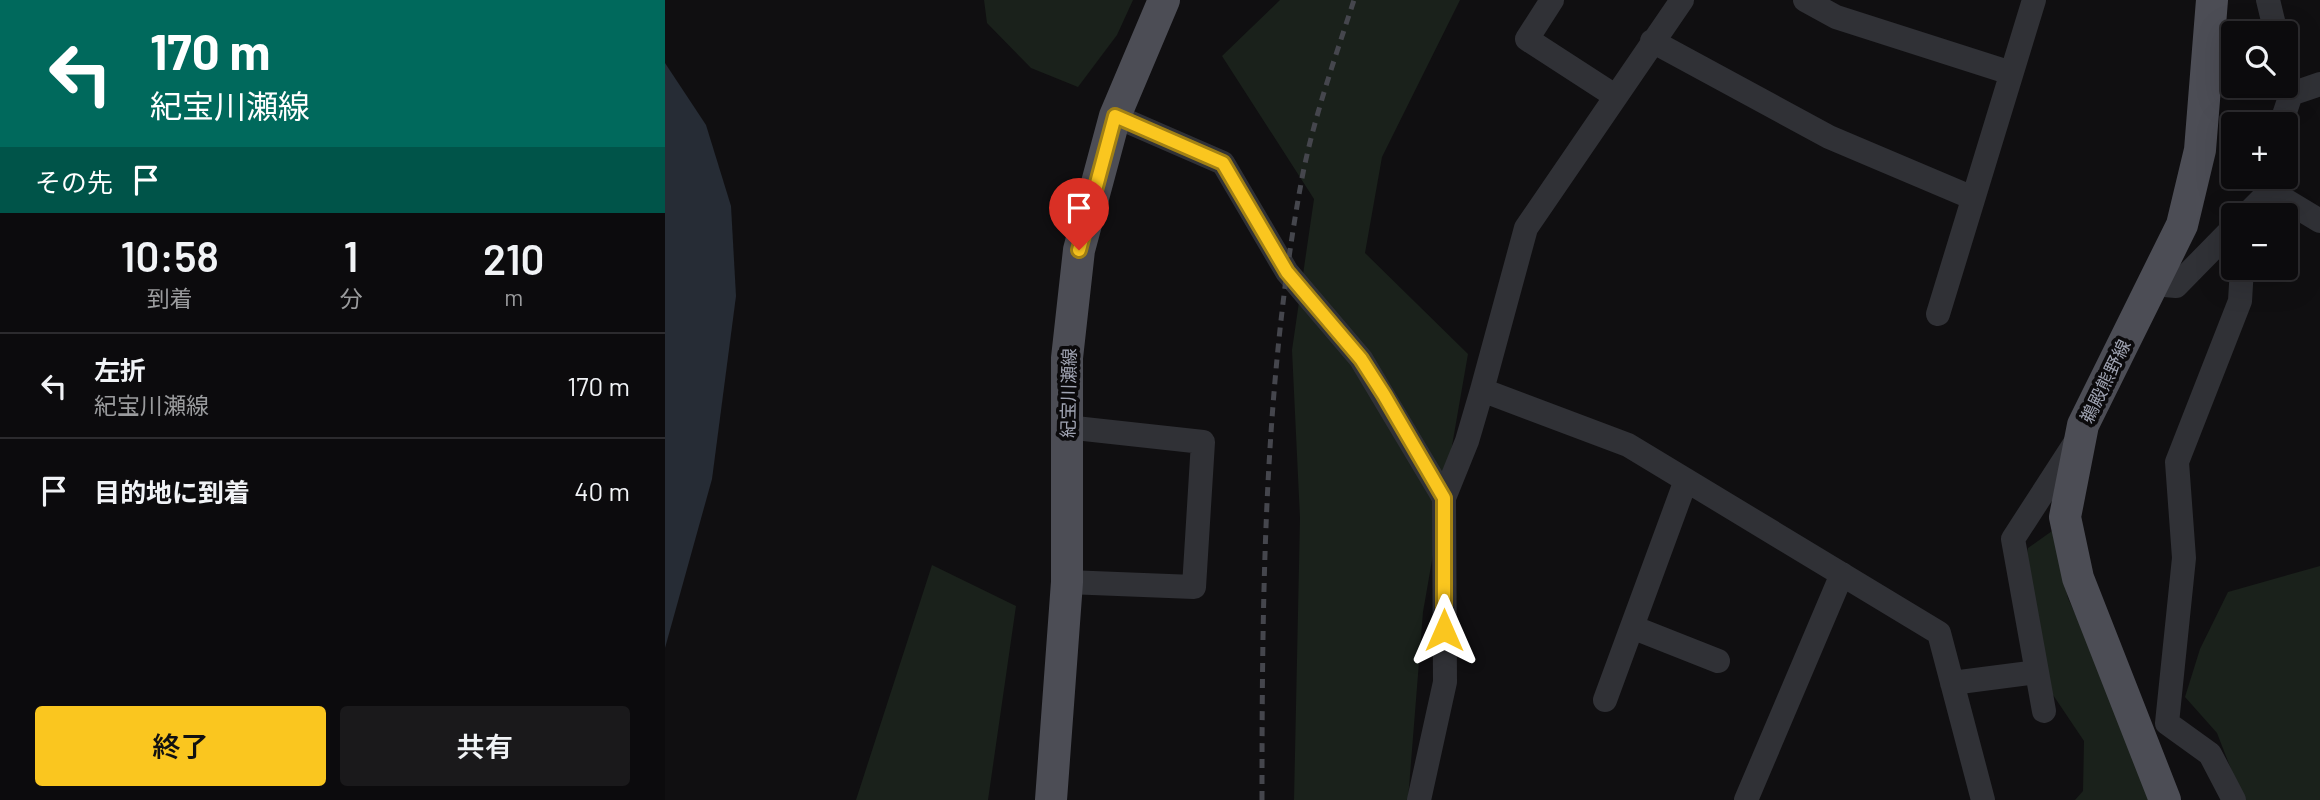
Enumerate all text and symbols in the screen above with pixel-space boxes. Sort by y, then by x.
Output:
text: 170 m [150,21,270,80]
map controls [2221,21,2298,280]
button: search [2221,21,2298,98]
icon: left [35,28,126,119]
text: 紀宝川瀬線 [150,86,310,124]
button: + [2221,112,2298,189]
icon: arrive [127,161,165,199]
text: その先 [35,166,113,197]
pin [1049,178,1109,250]
icon: arrive [1060,189,1098,227]
button: − [2221,203,2298,280]
text: 10:58 [121,230,219,280]
text: 1 [343,230,358,280]
text: 210 [483,233,544,283]
text: m [504,283,523,311]
text: 到着 [147,284,193,312]
text: 分 [339,284,362,312]
street label: 鵜殿熊野線 [2075,336,2135,426]
street label: 紀宝川瀬線 [1056,348,1080,438]
text: 左折 [94,354,146,385]
icon: left [35,367,73,405]
text: 170 m [567,370,630,401]
text: 紀宝川瀬線 [94,391,209,419]
icon: arrive [35,472,73,510]
text: 40 m [574,475,630,506]
text: 目的地に到着 [94,476,250,507]
position arrow [1407,593,1481,667]
button: 終了 [35,706,326,786]
button: 共有 [340,706,630,786]

